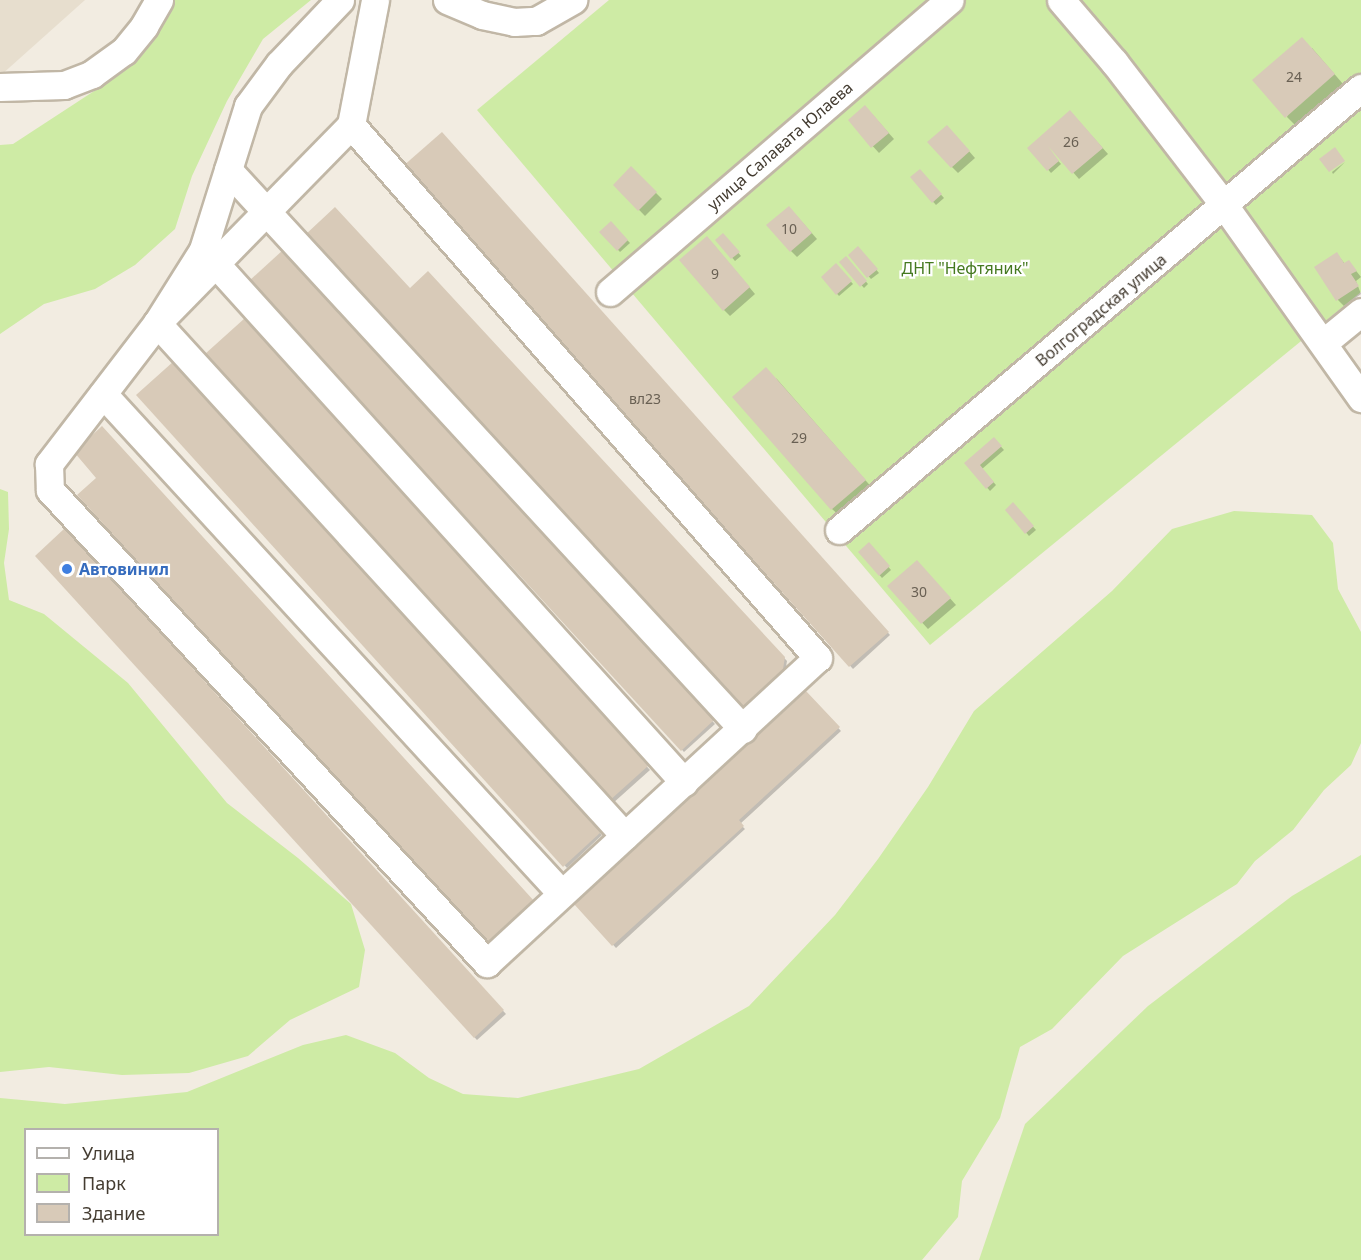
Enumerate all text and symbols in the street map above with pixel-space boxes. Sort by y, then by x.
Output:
house number: 24 [1286,69,1302,85]
street label: улица Салавата Юлаева [703,78,857,214]
house number: 26 [1063,134,1079,150]
house number: 10 [781,221,797,237]
street label: Волгоградская улица [1032,250,1170,370]
park label: ДНТ "Нефтяник" [902,258,1028,278]
house number: 9 [711,266,719,282]
house number: вл23 [629,391,661,407]
house number: 29 [791,430,807,446]
place label: Автовинил [79,559,169,579]
marker: Автовинил [60,562,74,576]
house number: 30 [911,584,927,600]
legend [24,1128,219,1236]
text: Улица [82,1141,135,1165]
text: Парк [82,1171,126,1195]
text: Здание [82,1201,145,1225]

